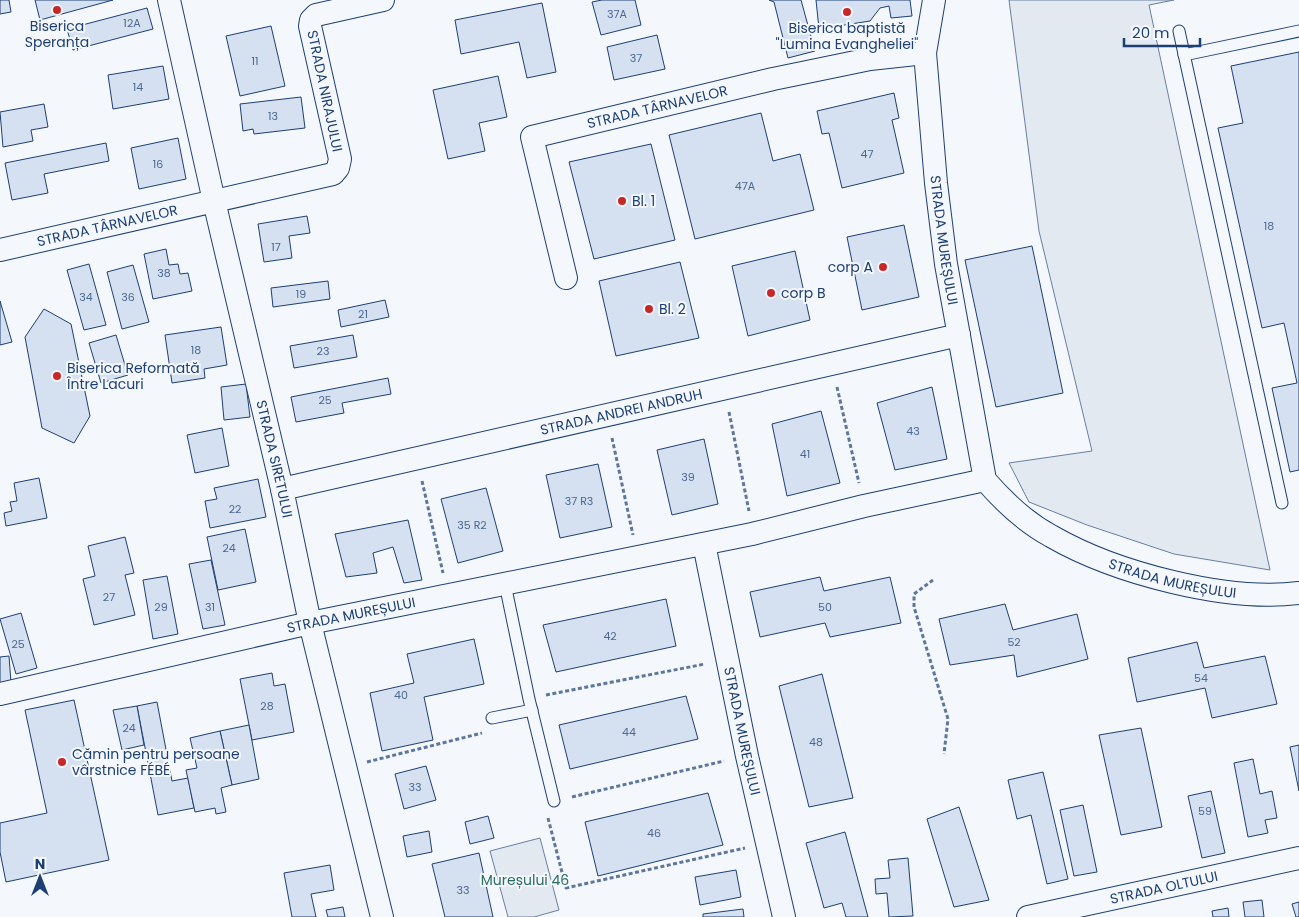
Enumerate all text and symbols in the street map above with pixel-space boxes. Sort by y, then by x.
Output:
marker: Biserica Speranța [51,4,63,16]
house number: 37A [607,6,628,22]
marker: Biserica baptistă "Lumina Evangheliei" [841,6,853,18]
house number: 12A [123,15,141,31]
scale bar [1124,15,1200,47]
place label: Biserica Speranța [25,16,89,52]
place label: Biserica baptistă "Lumina Evangheliei" [776,18,918,54]
text: 20 m [1132,22,1170,43]
street label: STRADA NIRAJULUI [302,28,348,154]
house number: 37 [630,50,642,66]
house number: 11 [251,53,259,69]
house number: 14 [133,79,143,95]
street label: STRADA TÂRNAVELOR [585,80,730,133]
house number: 13 [268,108,278,124]
house number: 47 [861,146,873,162]
house number: 16 [153,156,163,172]
street label: STRADA MUREȘULUI [925,175,963,307]
house number: 47A [735,178,756,194]
place label: Bl. 1 [632,191,655,211]
marker: Bl. 1 [616,195,628,207]
street label: STRADA TÂRNAVELOR [35,200,180,251]
house number: 18 [1264,218,1274,234]
house number: 17 [271,239,281,255]
place label: corp A [828,257,873,277]
marker: corp A [877,261,889,273]
house number: 38 [157,265,171,281]
place label: corp B [781,283,825,303]
house number: 19 [296,286,306,302]
marker: corp B [765,287,777,299]
house number: 34 [79,289,93,305]
house number: 36 [121,289,135,305]
place label: Bl. 2 [659,299,686,319]
marker: Bl. 2 [643,303,655,315]
house number: 21 [358,306,368,322]
house number: 18 [191,342,201,358]
house number: 23 [317,343,329,359]
place label: Biserica Reformată Între Lacuri [66,358,200,394]
marker: Biserica Reformată Între Lacuri [51,370,63,382]
street label: STRADA ANDREI ANDRUH [538,384,704,440]
house number: 25 [318,392,332,408]
street label: STRADA SIRETULUI [251,398,298,520]
house number: 43 [906,423,920,439]
house number: 41 [800,446,810,462]
house number: 39 [681,469,695,485]
house number: 37 R3 [565,493,593,509]
house number: 22 [229,501,241,517]
house number: 35 R2 [457,517,487,533]
house number: 24 [222,540,236,556]
street label: STRADA MUREȘULUI [1106,553,1237,603]
house number: 27 [103,589,115,605]
street label: STRADA MUREȘULUI [285,592,417,638]
house number: 29 [154,599,168,615]
house number: 31 [205,599,215,615]
house number: 50 [818,599,832,615]
house number: 42 [603,628,617,644]
house number: 52 [1007,634,1021,650]
house number: 25 [11,636,25,652]
street label: STRADA MUREȘULUI [719,665,766,797]
house number: 54 [1194,670,1208,686]
house number: 40 [394,687,408,703]
house number: 28 [260,698,274,714]
house number: 24 [122,720,136,736]
house number: 44 [622,724,636,740]
house number: 48 [809,734,823,750]
place label: Cămin pentru persoane vârstnice FÉBÉ [72,744,240,780]
marker: Cămin pentru persoane vârstnice FÉBÉ [56,756,68,768]
house number: 33 [409,779,421,795]
house number: 59 [1198,803,1212,819]
house number: 46 [647,825,661,841]
north arrow [15,852,65,902]
text: N [35,854,45,874]
street label: STRADA OLTULUI [1108,866,1220,909]
park label: Mureșului 46 [481,870,569,890]
house number: 33 [457,882,469,898]

